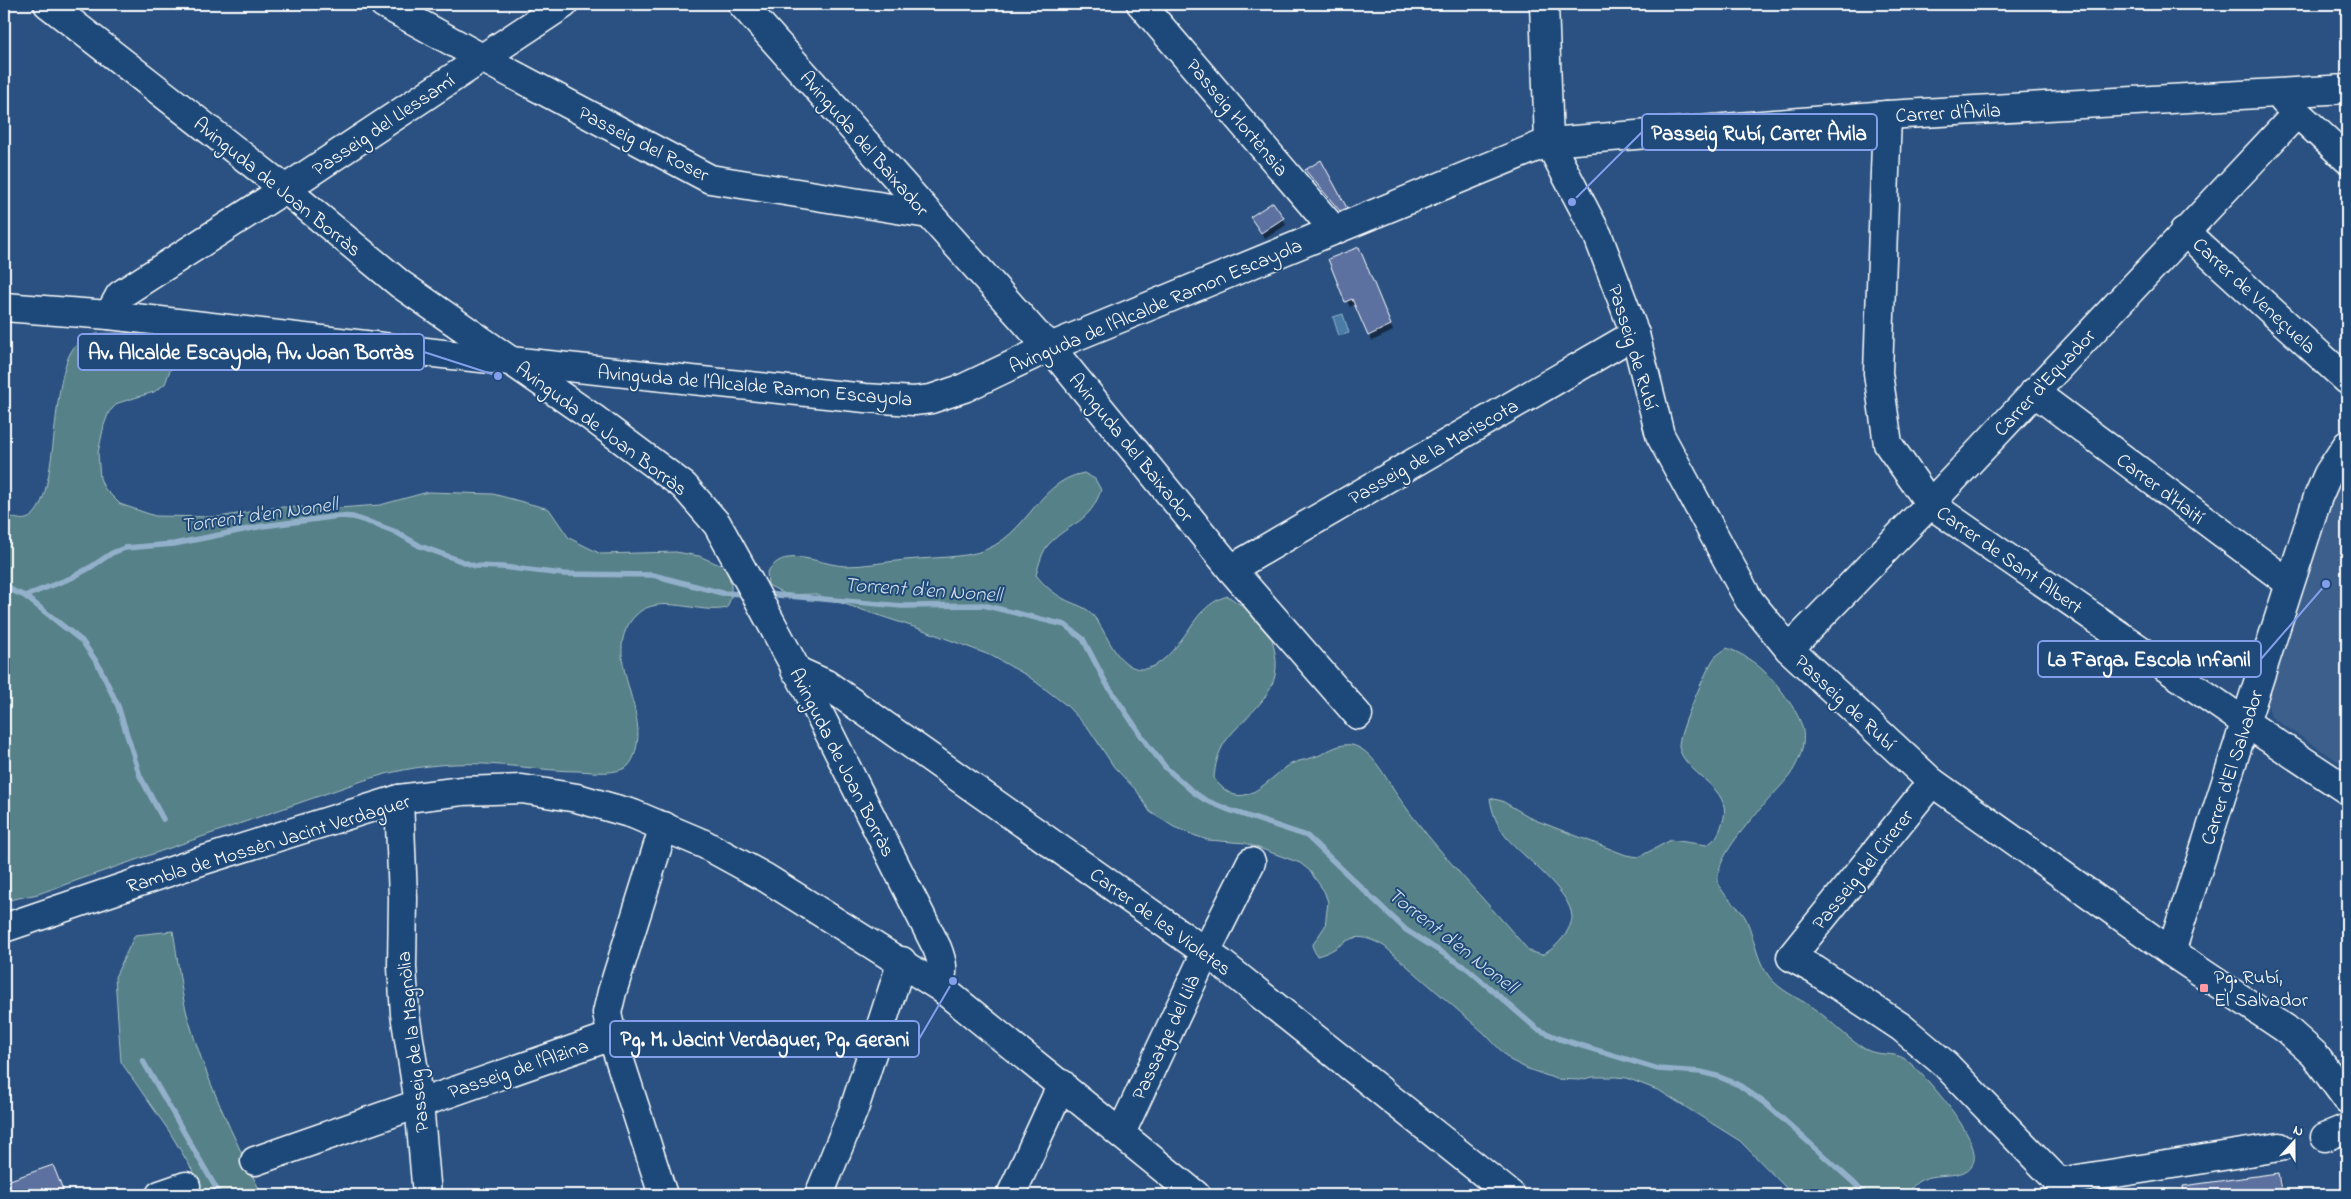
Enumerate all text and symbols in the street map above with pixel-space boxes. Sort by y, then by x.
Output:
street label: Passeig Hortènsia [1177,53,1294,185]
street label: Avinguda del Baixador [791,65,935,225]
street label: Passeig del Llessamí [307,67,462,186]
street label: Carrer d'Àvila [1895,97,2002,132]
street label: Passeig del Roser [572,100,714,192]
street label: Avinguda de Joan Borràs [186,111,367,266]
callout: Passeig Rubí, Carrer Àvila [1642,114,1877,150]
text: Passeig Rubí, Carrer Àvila [1651,119,1867,152]
street label: Avinguda de l'Alcalde Ramon Escayola [1005,232,1307,383]
street label: Carrer de Veneçuela [2185,232,2322,362]
street label: Passeig de Rubí [1598,281,1664,414]
street label: Carrer d'Equador [1988,323,2104,444]
callout: Av. Alcalde Escayola, Av. Joan Borràs [78,334,424,370]
text: Av. Alcalde Escayola, Av. Joan Borràs [88,339,414,371]
street label: Avinguda de Joan Borràs [508,356,692,505]
street label: Avinguda de l'Alcalde Ramon Escayola [596,359,913,417]
street label: Avinguda del Baixador [1060,368,1200,531]
street label: Passeig de la Mariscota [1344,393,1525,515]
street label: Carrer d'Haití [2109,447,2210,533]
water label: Torrent d'en Nonell [179,490,342,542]
street label: Carrer de Sant Albert [1929,500,2088,623]
water label: Torrent d'en Nonell [843,571,1005,612]
callout: La Farga. Escola Infanil [2038,641,2261,677]
text: La Farga. Escola Infanil [2047,646,2251,678]
street label: Passeig de Rubí [1786,649,1902,759]
street label: Avinguda de Joan Borràs [780,664,901,863]
street label: Carrer d'El Salvador [2195,686,2272,849]
street label: Rambla de Mossèn Jacint Verdaguer [123,788,415,903]
street label: Passeig del Cirerer [1806,803,1923,938]
street label: Carrer de les Violetes [1083,862,1236,984]
water label: Torrent d'en Nonell [1380,881,1525,1004]
street label: Passeig de la Magnòlia [391,950,439,1134]
place label: Pg. Rubí, El Salvador [2214,964,2309,1016]
street label: Passatge del Lilà [1126,971,1210,1106]
marker: Pg. Rubí, El Salvador [2198,982,2210,994]
callout: Pg. M. Jacint Verdaguer, Pg. Gerani [610,1021,919,1057]
text: Pg. M. Jacint Verdaguer, Pg. Gerani [620,1026,910,1058]
street label: Passeig de l'Alzina [445,1033,593,1109]
north arrow [2268,1116,2318,1166]
text: N [2290,1120,2306,1143]

